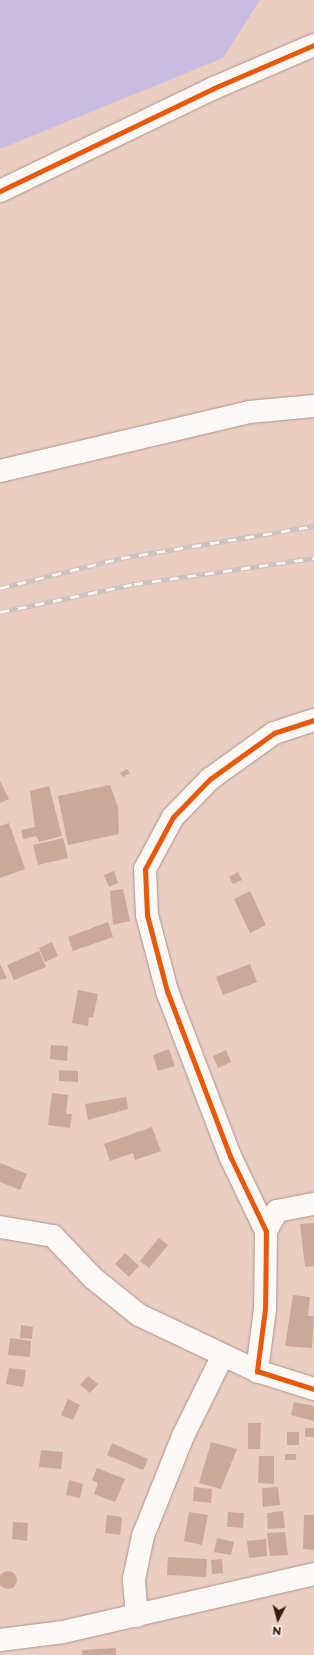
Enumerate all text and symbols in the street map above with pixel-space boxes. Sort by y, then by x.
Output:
north arrow [258,1599,298,1639]
text: N [272,1624,282,1638]

